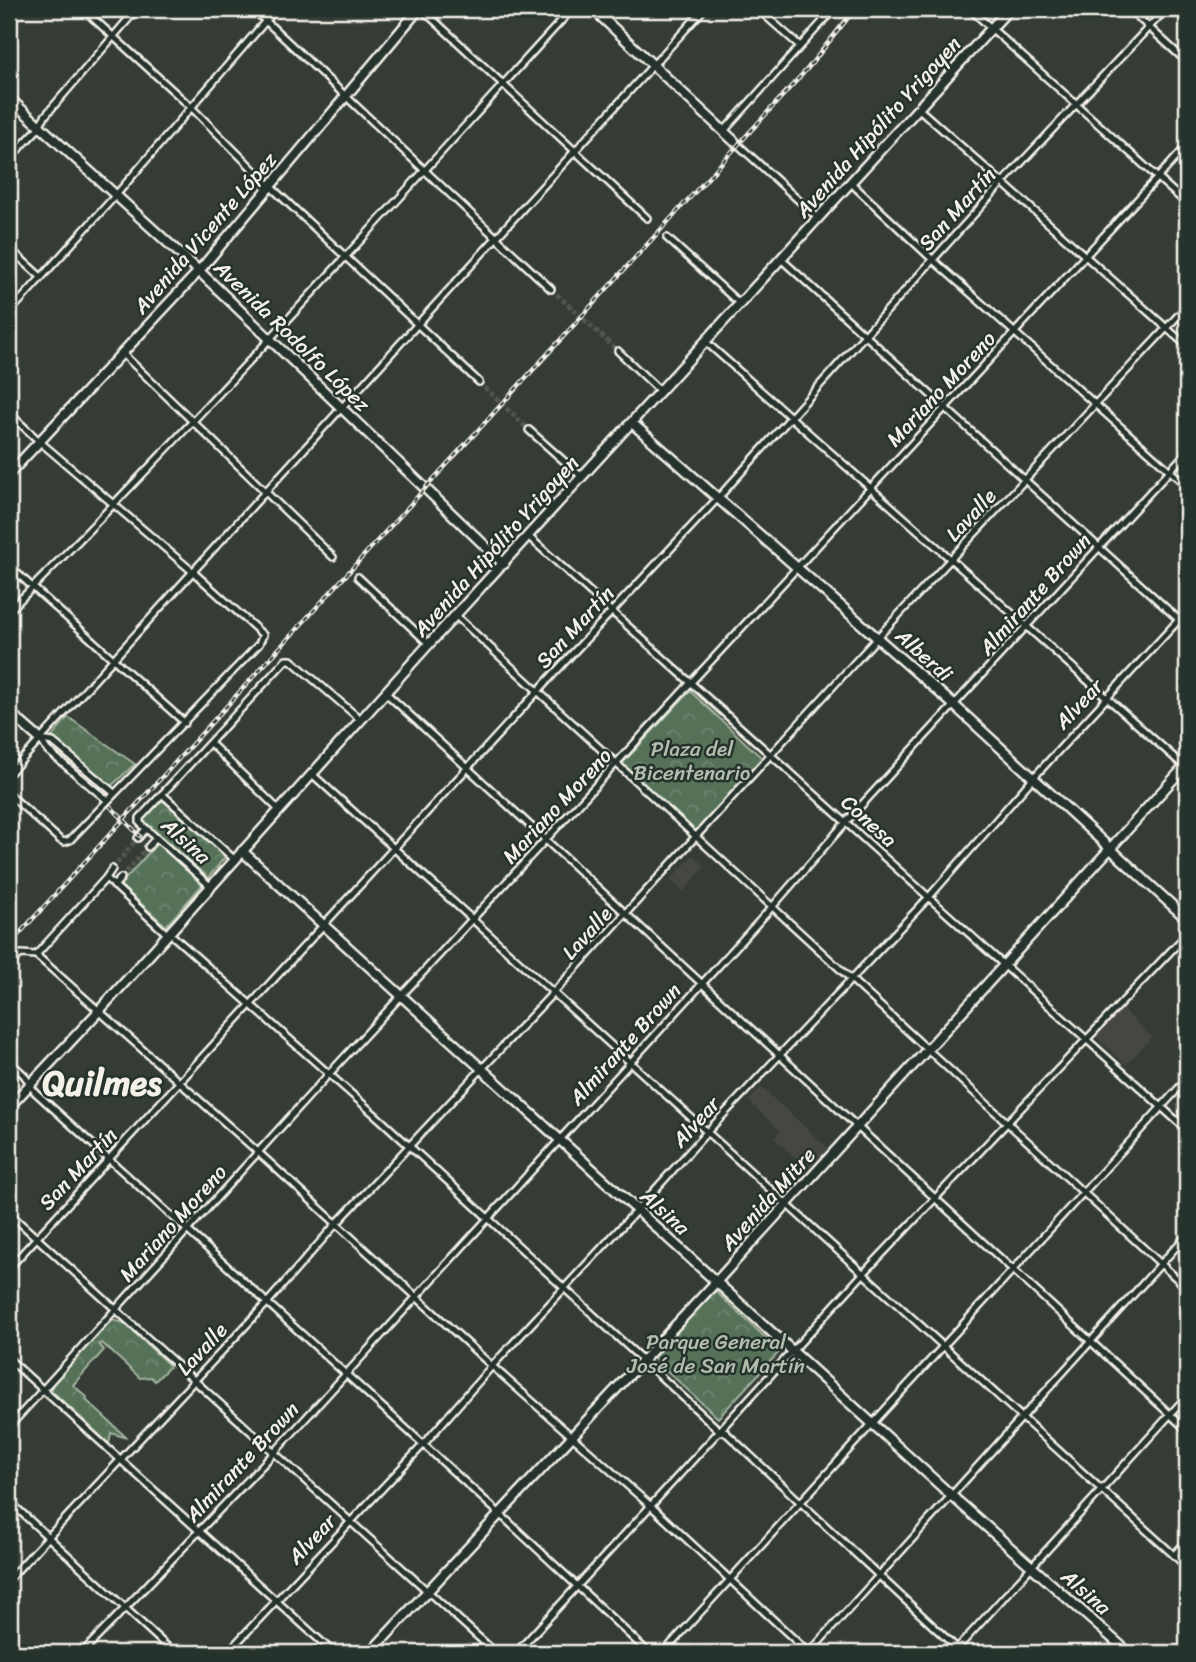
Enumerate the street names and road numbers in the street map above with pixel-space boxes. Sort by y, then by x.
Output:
street label: Avenida Hipólito Yrigoyen [784,27,971,228]
street label: Avenida Vicente López [123,142,287,324]
street label: San Martín [908,158,1006,260]
street label: Avenida Rodolfo López [204,250,380,422]
street label: Mariano Moreno [876,321,1006,456]
street label: Avenida Hipólito Yrigoyen [402,446,589,647]
street label: Lavalle [936,479,1006,551]
street label: Almirante Brown [968,524,1101,665]
street label: San Martín [526,576,624,678]
street label: Alberdi [886,618,963,692]
street label: Alvear [1044,668,1114,739]
street label: Mariano Moreno [492,738,622,873]
street label: Conesa [832,785,907,858]
street label: Alsina [151,807,220,875]
street label: Lavalle [552,897,622,969]
street label: Almirante Brown [558,974,691,1115]
street label: Alvear [661,1086,731,1158]
street label: San Martín [29,1118,127,1220]
street label: Avenida Mitre [710,1138,826,1261]
street label: Mariano Moreno [109,1155,237,1291]
street label: Alsina [630,1178,699,1246]
street label: Lavalle [167,1313,237,1385]
street label: Almirante Brown [174,1392,309,1532]
street label: Alvear [277,1503,347,1574]
street label: Alsina [1051,1558,1120,1625]

